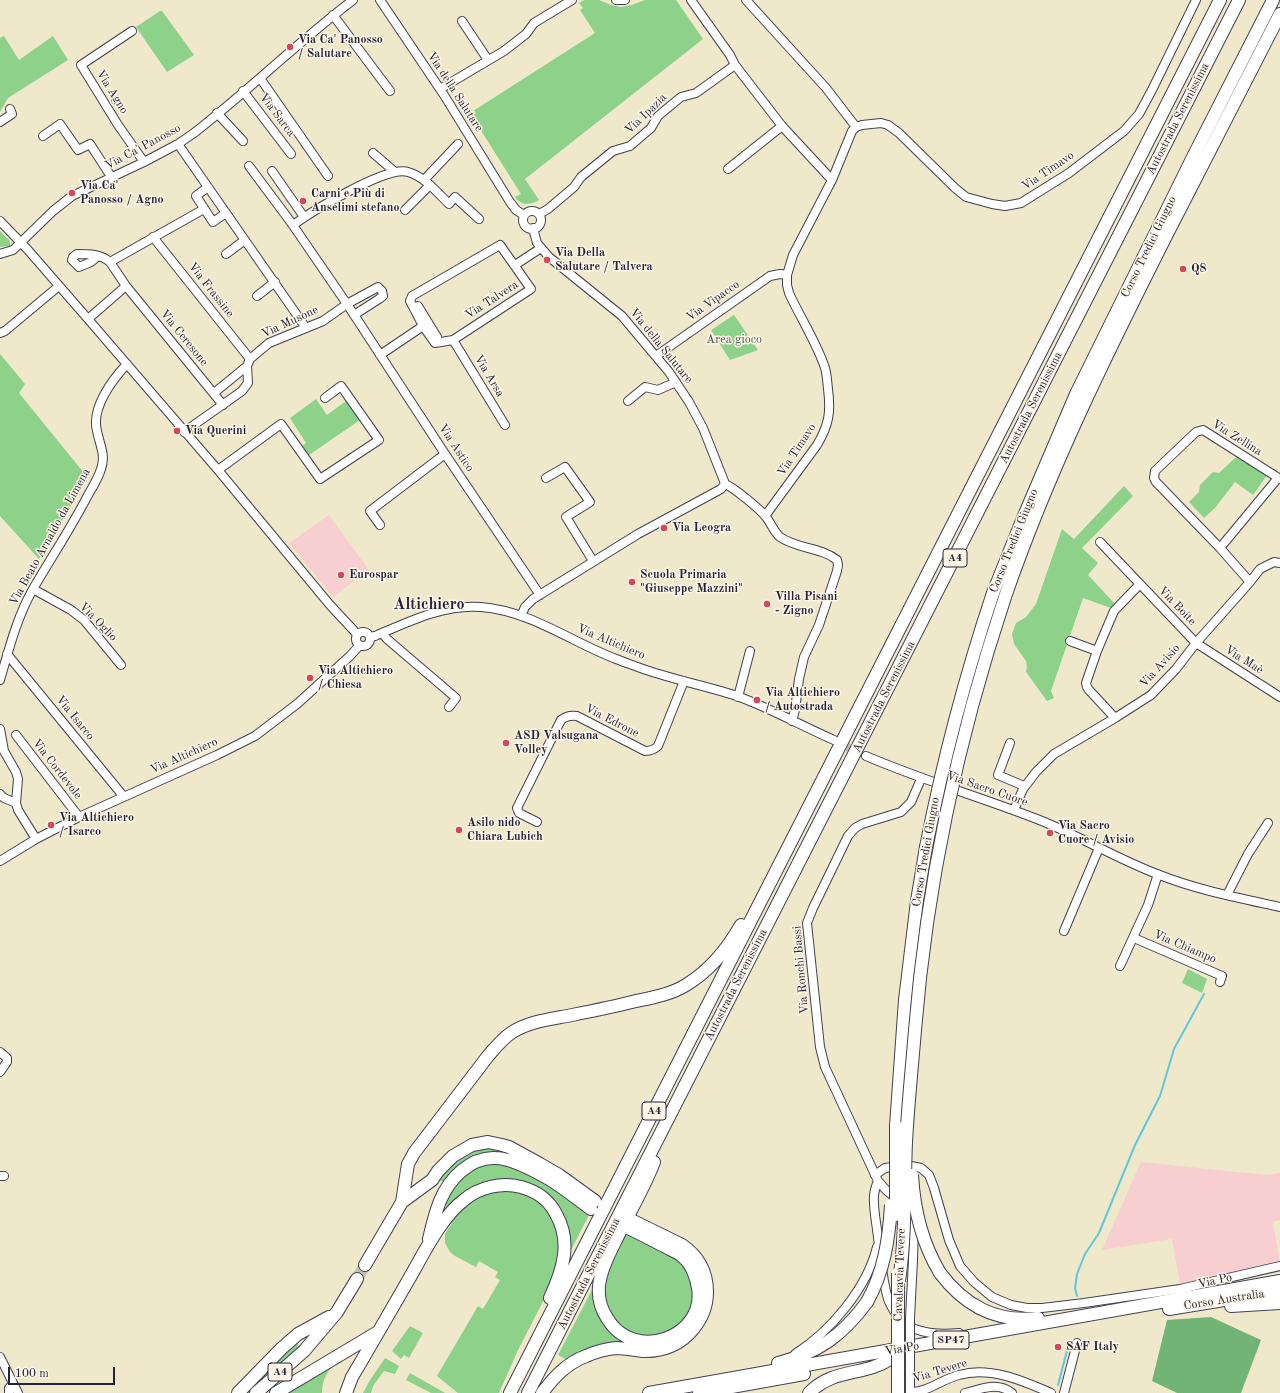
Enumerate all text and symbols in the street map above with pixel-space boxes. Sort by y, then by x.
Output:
place label: Via Ca' Panosso / Salutare [298,33,383,61]
marker: Via Ca' Panosso / Salutare [285,42,295,52]
street label: Via della Salutare [424,49,486,135]
street label: Autostrada Serenissima [1143,61,1213,177]
street label: Via Agno [93,67,131,117]
street label: Via Sarca [256,90,298,140]
street label: Via Ipazia [622,91,670,137]
street label: Via Ca' Panosso [103,121,183,173]
street label: Via Timavo [1019,148,1077,194]
place label: Via Ca' Panosso / Agno [80,179,164,207]
place label: Carni e Più di Anselimi stefano [311,187,400,215]
marker: Via Ca' Panosso / Agno [67,188,77,198]
street label: Corso Tredici Giugno [1118,194,1180,300]
marker: Carni e Più di Anselimi stefano [298,196,308,206]
place label: Via Della Salutare / Talvera [555,246,653,274]
marker: Via Della Salutare / Talvera [542,255,552,265]
street label: Via Frassine [185,260,237,320]
place label: Q8 [1191,262,1207,276]
marker: Q8 [1178,264,1188,274]
street label: Via Talvera [463,277,521,323]
street label: Via Vipacco [684,277,742,325]
street label: Via Musone [259,303,321,341]
street label: Via della Salutare [626,306,696,386]
street label: Via Ceresone [157,307,211,369]
park label: Area gioco [706,333,762,347]
street label: Autostrada Serenissima [996,350,1066,466]
street label: Via Arsa [471,352,507,400]
street label: Via Zellina [1209,417,1265,459]
street label: Via Astico [435,421,477,475]
street label: Via Timavo [775,421,819,479]
place label: Via Querini [185,424,246,438]
marker: Via Querini [172,426,182,436]
street label: Via Beato Arnaldo da Limena [6,466,94,608]
street label: Corso Tredici Giugno [987,487,1041,595]
place label: Via Leogra [672,521,731,535]
marker: Via Leogra [659,523,669,533]
road number: A4 [943,549,967,567]
place label: Eurospar [349,568,398,582]
place label: Scuola Primaria "Giuseppe Mazzini" [640,568,743,596]
marker: Eurospar [336,570,346,580]
marker: Scuola Primaria "Giuseppe Mazzini" [627,577,637,587]
street label: Via Boite [1155,584,1199,628]
place label: Villa Pisani - Zigno [775,590,837,618]
district label: Altichiero [393,595,465,615]
marker: Villa Pisani - Zigno [762,599,772,609]
street label: Via Oglio [76,600,120,644]
street label: Via Altichiero [575,621,647,663]
street label: Autostrada Serenissima [849,639,919,755]
street label: Via Avisio [1137,641,1183,691]
street label: Via Maè [1222,643,1266,677]
place label: Via Altichiero / Chiesa [318,664,393,692]
marker: Via Altichiero / Chiesa [305,673,315,683]
place label: Via Altichiero / Autostrada [765,686,840,714]
street label: Via Isarco [53,693,97,743]
marker: Via Altichiero / Autostrada [752,695,762,705]
street label: Via Edrone [583,701,641,741]
place label: ASD Valsugana Volley [514,729,598,757]
street label: Via Altichiero [148,735,220,777]
street label: Via Cordevole [29,736,85,802]
marker: ASD Valsugana Volley [501,738,511,748]
street label: Via Sacro Cuore [945,768,1029,810]
street label: Corso Tredici Giugno [909,796,943,908]
place label: Via Altichiero / Isarco [59,811,134,839]
place label: Asilo nido Chiara Lubich [467,816,543,844]
place label: Via Sacro Cuore / Avisio [1058,819,1134,847]
marker: Via Altichiero / Isarco [46,820,56,830]
marker: Asilo nido Chiara Lubich [454,825,464,835]
marker: Via Sacro Cuore / Avisio [1045,828,1055,838]
street label: Via Ronchi Bassi [790,925,812,1015]
street label: Autostrada Serenissima [701,927,771,1043]
street label: Via Chiampo [1151,927,1219,967]
road number: A4 [642,1102,666,1120]
street label: Autostrada Serenissima [554,1216,624,1332]
street label: Cavalcavia Tevere [891,1228,909,1322]
street label: Via Po [1197,1270,1233,1292]
street label: Corso Australia [1183,1287,1265,1313]
road number: SP47 [933,1331,969,1349]
street label: Via Po [884,1339,920,1359]
place label: SAF Italy [1066,1340,1119,1354]
marker: SAF Italy [1053,1342,1063,1352]
street label: Via Tevere [911,1356,969,1386]
scale bar [10,1359,117,1385]
road number: A4 [268,1363,292,1381]
text: 100 m [15,1368,49,1380]

